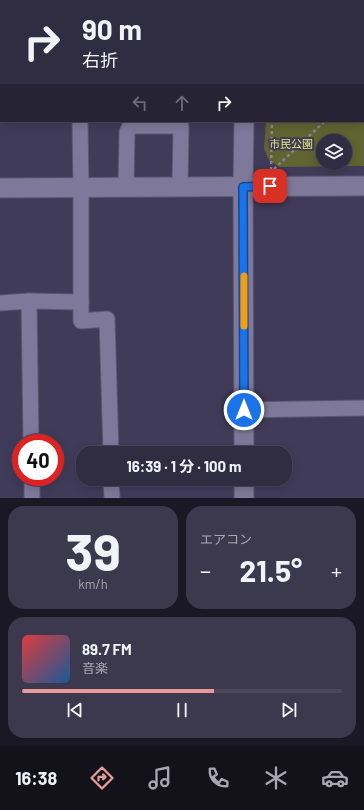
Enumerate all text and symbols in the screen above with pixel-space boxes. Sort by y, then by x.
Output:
text: 90 m [82,12,142,46]
icon: right [16,16,68,68]
text: 右折 [82,49,118,71]
icon: left [129,92,151,114]
icon: ahead [171,92,193,114]
icon: right [213,92,235,114]
map controls [316,134,352,170]
button: layers [316,134,352,170]
park label: 市民公園 [269,137,313,150]
pin [253,169,287,203]
icon: arrive [259,175,281,197]
position arrow [223,389,265,431]
speed limit sign: 40 [12,434,64,486]
text: 16:39 · 1 分 · 100 m [126,457,242,475]
text: 39 [65,519,121,581]
text: エアコン [200,531,252,547]
text: 21.5° [240,552,302,588]
text: − [200,557,211,583]
text: + [331,557,342,583]
text: km/h [78,576,108,592]
text: 89.7 FM [82,640,132,658]
text: 音楽 [82,660,108,676]
icon: previous [64,699,86,721]
icon: pause [171,699,193,721]
icon: next [278,699,300,721]
icon: directions [88,764,116,792]
icon: music [146,764,174,792]
icon: phone [204,764,232,792]
icon: climate [262,764,290,792]
icon: car [321,764,349,792]
text: 16:38 [15,767,57,789]

